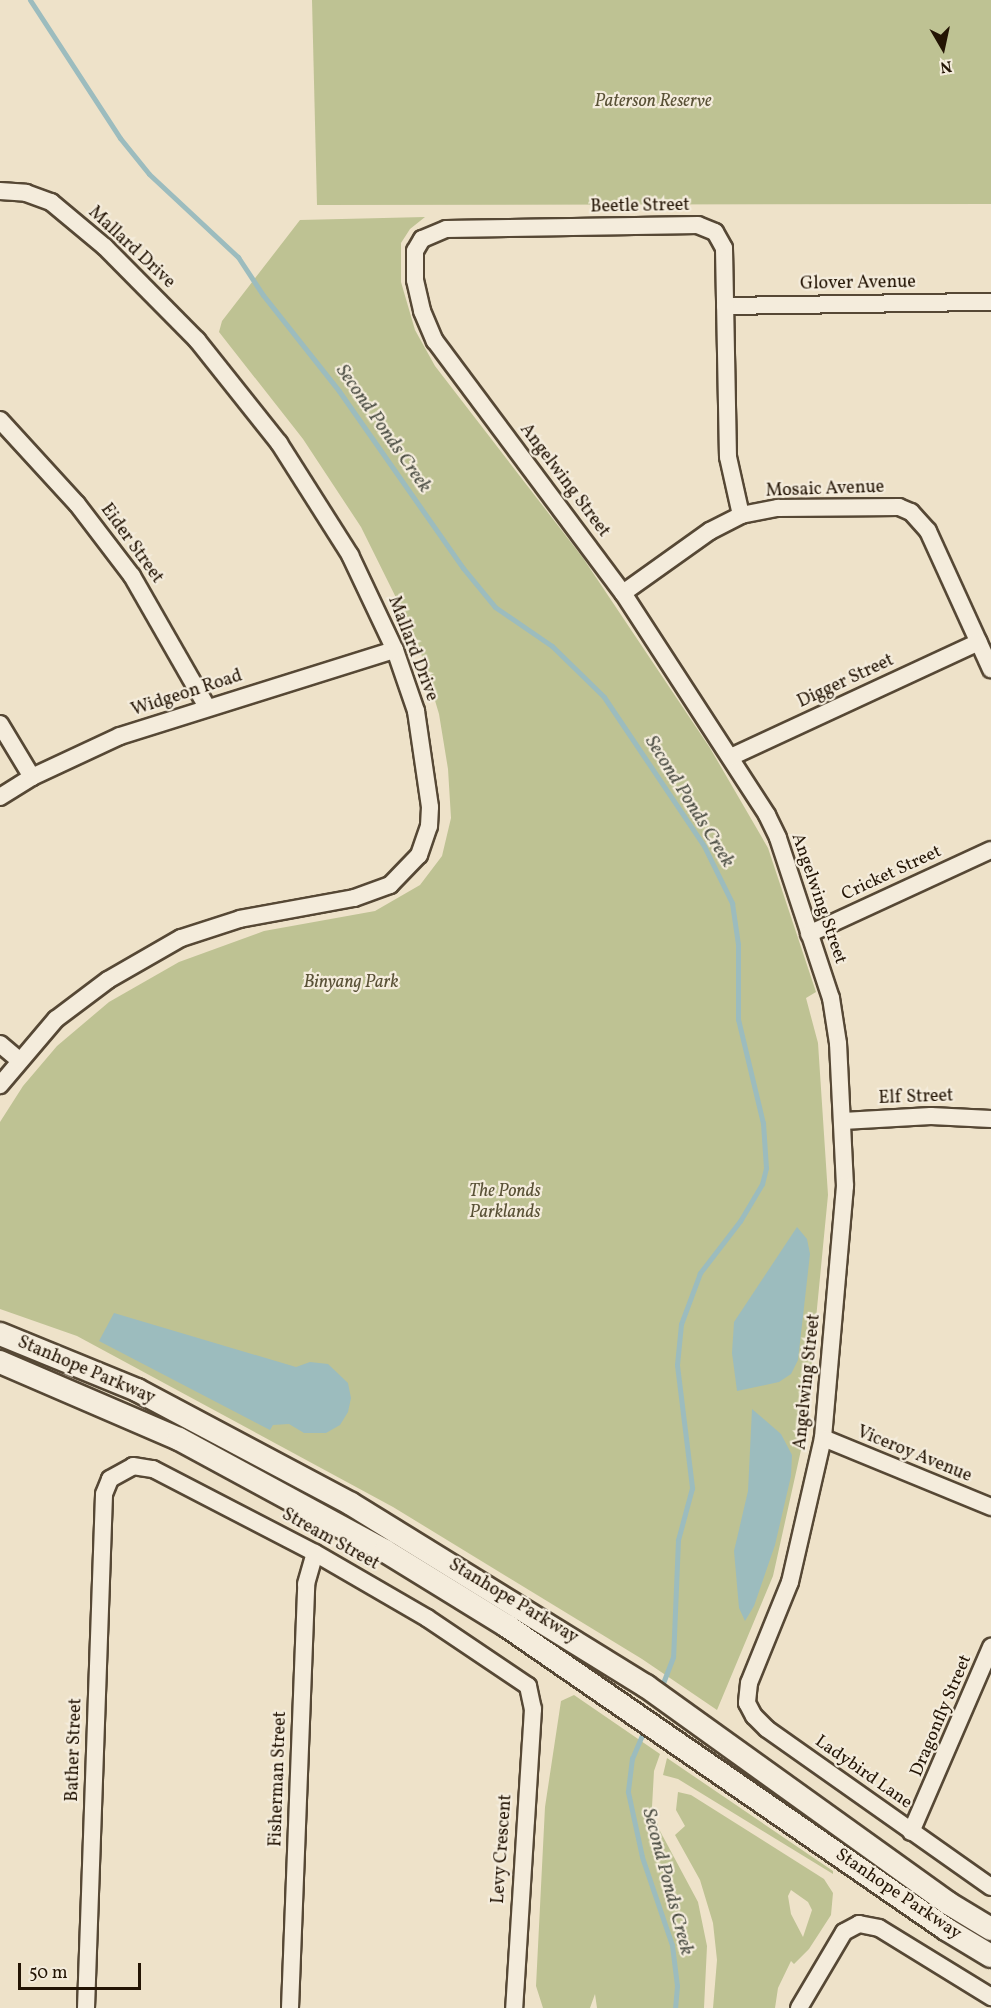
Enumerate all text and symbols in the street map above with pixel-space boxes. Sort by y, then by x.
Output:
north arrow [913,18,973,78]
text: N [938,54,953,78]
park label: Paterson Reserve [595,91,711,113]
street label: Beetle Street [590,195,690,219]
street label: Mallard Drive [83,202,179,294]
street label: Glover Avenue [800,272,916,296]
water label: Second Ponds Creek [330,360,436,498]
street label: Angelwing Street [514,420,614,542]
street label: Mosaic Avenue [765,477,885,503]
street label: Eider Street [95,500,167,588]
street label: Mallard Drive [382,593,442,705]
street label: Digger Street [794,650,898,714]
street label: Widgeon Road [129,666,245,722]
water label: Second Ponds Creek [639,731,739,873]
street label: Angelwing Street [786,831,850,967]
street label: Cricket Street [839,842,945,906]
park label: Binyang Park [303,972,399,994]
street label: Elf Street [879,1086,953,1110]
park label: The Ponds Parklands [469,1182,541,1224]
street label: Angelwing Street [790,1313,826,1451]
street label: Stanhope Parkway [14,1332,158,1410]
street label: Viceroy Avenue [853,1422,975,1488]
street label: Stream Street [278,1504,382,1576]
street label: Stanhope Parkway [444,1555,582,1649]
street label: Dragonfly Street [906,1652,978,1780]
street label: Bather Street [62,1698,88,1802]
street label: Fisherman Street [266,1711,292,1847]
street label: Ladybird Lane [810,1732,916,1814]
street label: Levy Crescent [488,1793,518,1905]
water label: Second Ponds Creek [636,1806,698,1958]
street label: Stanhope Parkway [831,1845,965,1945]
scale bar [21,1951,144,1989]
text: 50 m [29,1961,68,1986]

